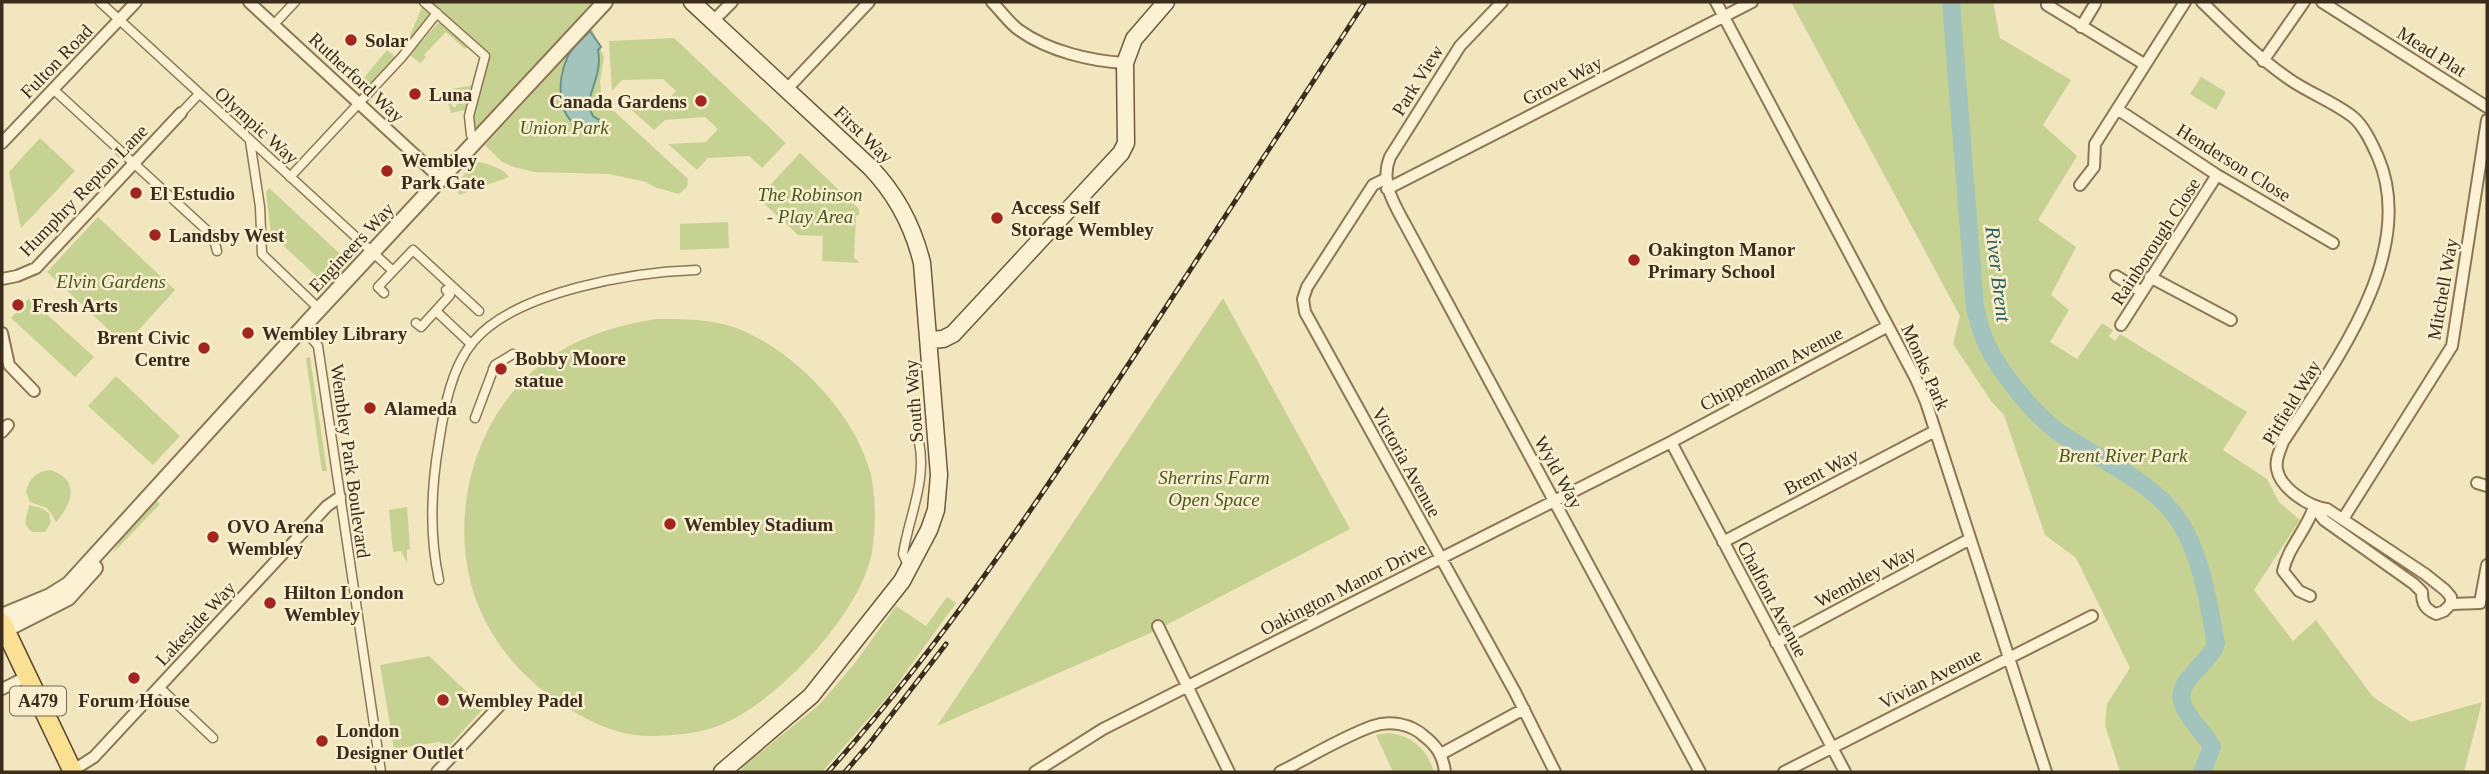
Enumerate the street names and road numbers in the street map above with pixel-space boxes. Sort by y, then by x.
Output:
street label: Fulton Road [16,20,97,103]
street label: Mead Plat [2393,22,2471,81]
street label: Rutherford Way [305,28,409,127]
street label: Park View [1388,41,1447,119]
street label: Grove Way [1519,51,1606,109]
street label: Olympic Way [211,82,303,169]
street label: First Way [830,101,898,168]
street label: Henderson Close [2173,119,2295,206]
street label: Humphry Repton Lane [15,120,152,261]
street label: Rainborough Close [2107,174,2204,309]
street label: Engineers Way [305,198,399,296]
street label: Mitchell Way [2423,236,2462,342]
street label: Monks Park [1897,321,1954,414]
street label: Chippenham Avenue [1696,322,1846,415]
street label: Pitfield Way [2258,356,2325,448]
street label: South Way [900,358,927,443]
street label: Wembley Park Boulevard [326,363,375,560]
street label: Victoria Avenue [1368,404,1445,521]
street label: Wyld Way [1530,432,1587,513]
street label: Brent Way [1780,443,1863,499]
street label: Oakington Manor Drive [1257,537,1430,639]
street label: Chalfont Avenue [1733,538,1812,661]
street label: Wembley Way [1811,541,1920,612]
street label: Lakeside Way [151,577,240,670]
street label: Vivian Avenue [1876,644,1985,713]
road number: A479 [10,686,66,716]

